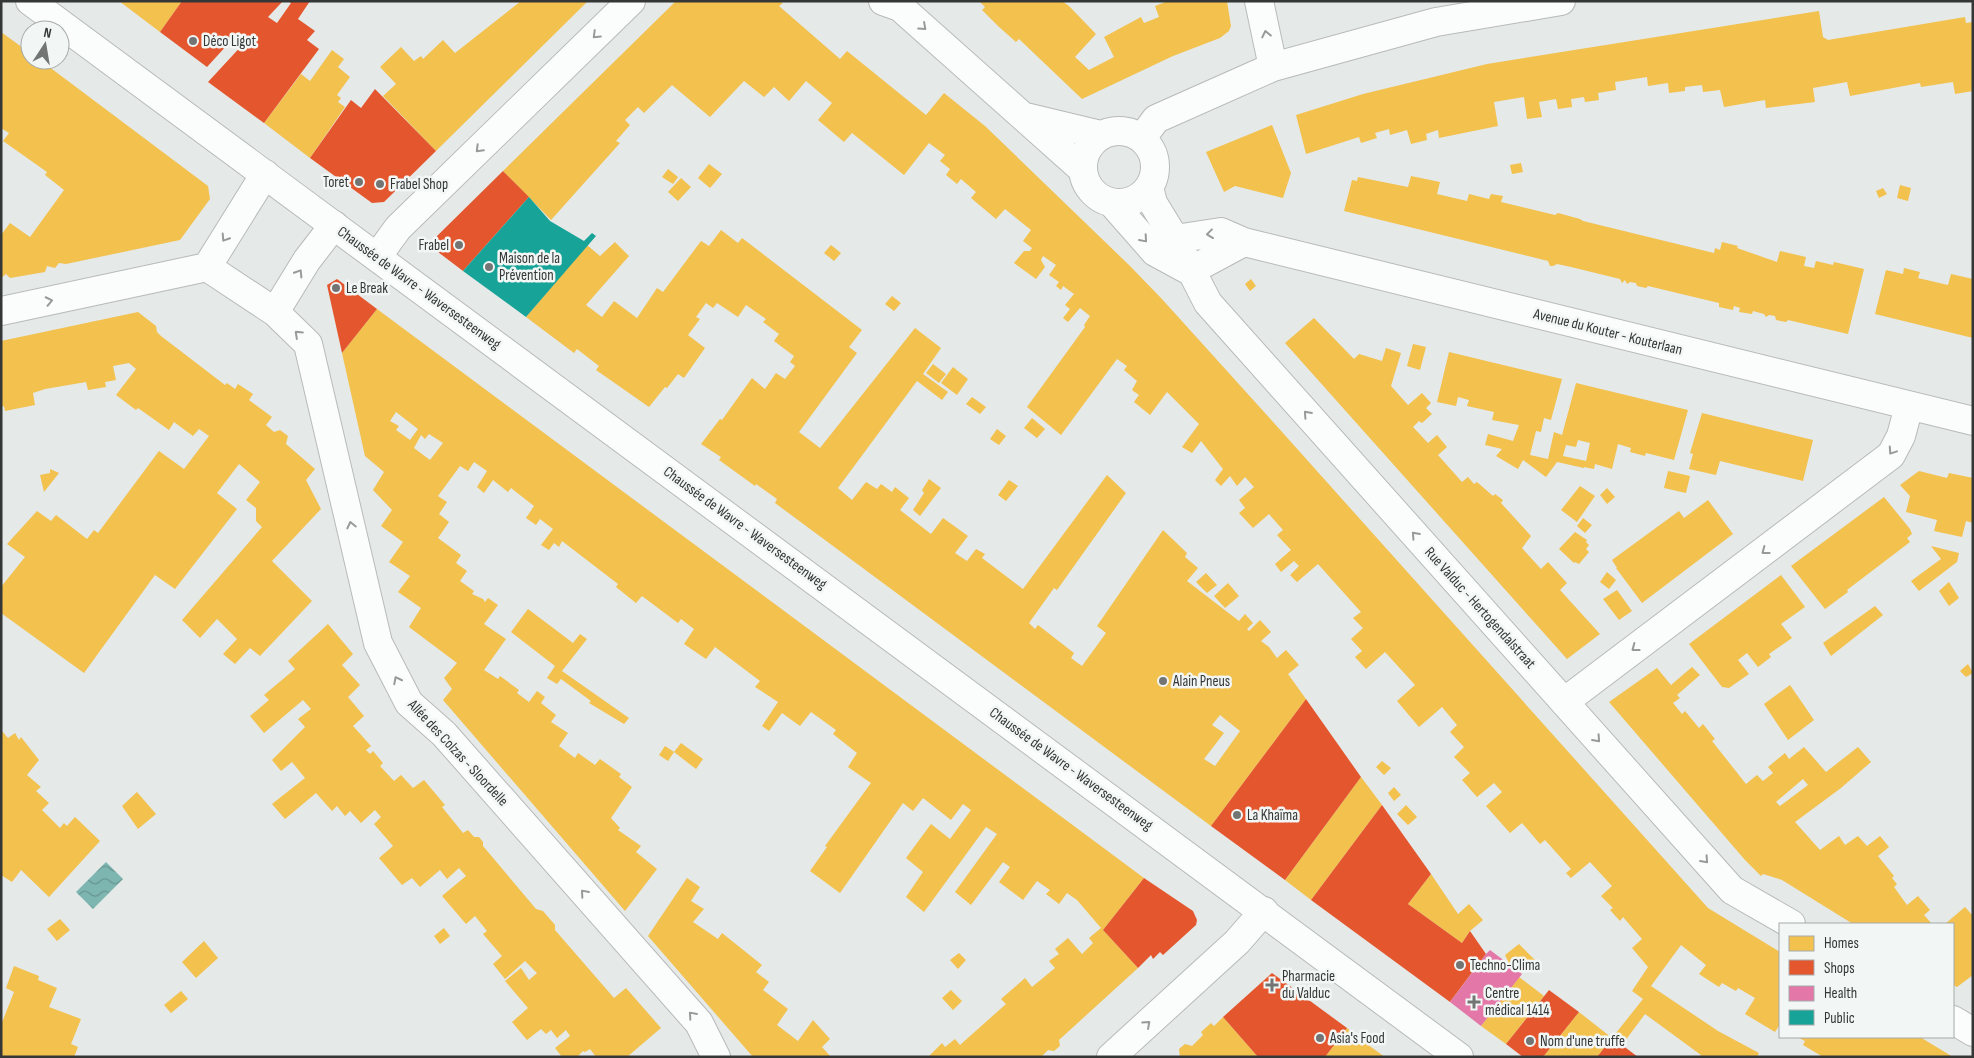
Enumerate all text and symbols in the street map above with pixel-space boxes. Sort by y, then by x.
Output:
north arrow [20,20,70,70]
one-way arrow [918,21,927,30]
text: N [42,24,53,42]
one-way arrow [592,29,601,38]
one-way arrow [1261,30,1272,39]
place label: Déco Ligot [203,32,256,51]
marker: Déco Ligot [187,35,199,47]
one-way arrow [476,143,485,152]
place label: Toret [323,173,349,192]
place label: Frabel Shop [390,175,448,194]
marker: Toret [353,176,365,188]
marker: Frabel Shop [374,178,386,190]
street label: Chaussée de Wavre - Waversesteenweg [333,222,505,354]
one-way arrow [1206,228,1214,239]
one-way arrow [222,232,231,242]
one-way arrow [1139,234,1148,243]
place label: Frabel [418,236,449,255]
marker: Frabel [453,239,465,251]
place label: Maison de la Prévention [499,249,560,285]
marker: Maison de la Prévention [483,261,495,273]
one-way arrow [293,270,303,279]
place label: Le Break [346,279,388,298]
marker: Le Break [330,282,342,294]
one-way arrow [44,296,53,307]
street label: Avenue du Kouter - Kouterlaan [1531,304,1684,360]
one-way arrow [295,331,304,340]
one-way arrow [1304,411,1313,420]
one-way arrow [1889,445,1898,455]
street label: Chaussée de Wavre - Waversesteenweg [659,462,831,594]
one-way arrow [346,520,357,529]
one-way arrow [1412,532,1421,541]
street label: Rue Valduc - Hertogendalstraat [1420,543,1540,673]
one-way arrow [1762,545,1771,553]
one-way arrow [1632,643,1641,651]
place label: Alain Pneus [1172,672,1230,691]
marker: Alain Pneus [1157,675,1169,687]
one-way arrow [393,676,403,685]
street label: Allée des Colzas - Sloordelle [403,695,512,810]
street label: Chaussée de Wavre - Waversesteenweg [985,703,1157,835]
one-way arrow [1591,733,1600,742]
place label: La Khaïma [1247,806,1298,825]
marker: La Khaïma [1231,809,1243,821]
one-way arrow [1699,854,1708,863]
one-way arrow [581,889,590,898]
legend [1779,923,1954,1038]
text: Homes [1824,934,1859,953]
place label: Techno-Clima [1470,956,1541,975]
marker: Techno-Clima [1454,959,1466,971]
text: Shops [1824,959,1855,978]
place label: Pharmacie du Valduc [1282,967,1335,1003]
marker: Pharmacie du Valduc [1266,979,1278,991]
place label: Centre médical 1414 [1485,984,1550,1020]
text: Health [1824,984,1857,1003]
marker: Centre médical 1414 [1467,995,1481,1009]
text: Public [1824,1009,1855,1028]
one-way arrow [689,1011,698,1020]
one-way arrow [1142,1021,1151,1030]
place label: Asia's Food [1329,1029,1385,1048]
marker: Asia's Food [1314,1032,1326,1044]
place label: Nom d'une truffe [1540,1032,1625,1051]
marker: Nom d'une truffe [1524,1035,1536,1047]

